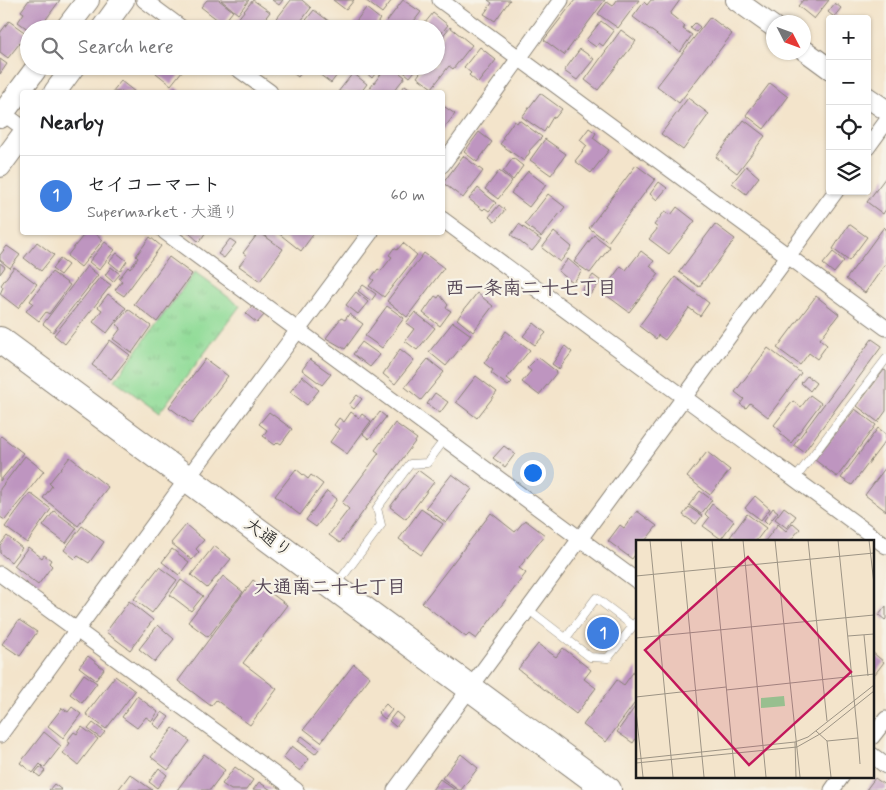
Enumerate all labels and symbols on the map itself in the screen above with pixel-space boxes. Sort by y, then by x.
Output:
north arrow [766,15,811,60]
district label: 西一条南二十七丁目 [445,276,617,301]
your location [520,460,546,486]
street label: 大通り [239,512,297,564]
inset map [636,540,874,778]
district label: 大通南二十七丁目 [254,575,406,600]
pin: 1 [587,614,619,652]

